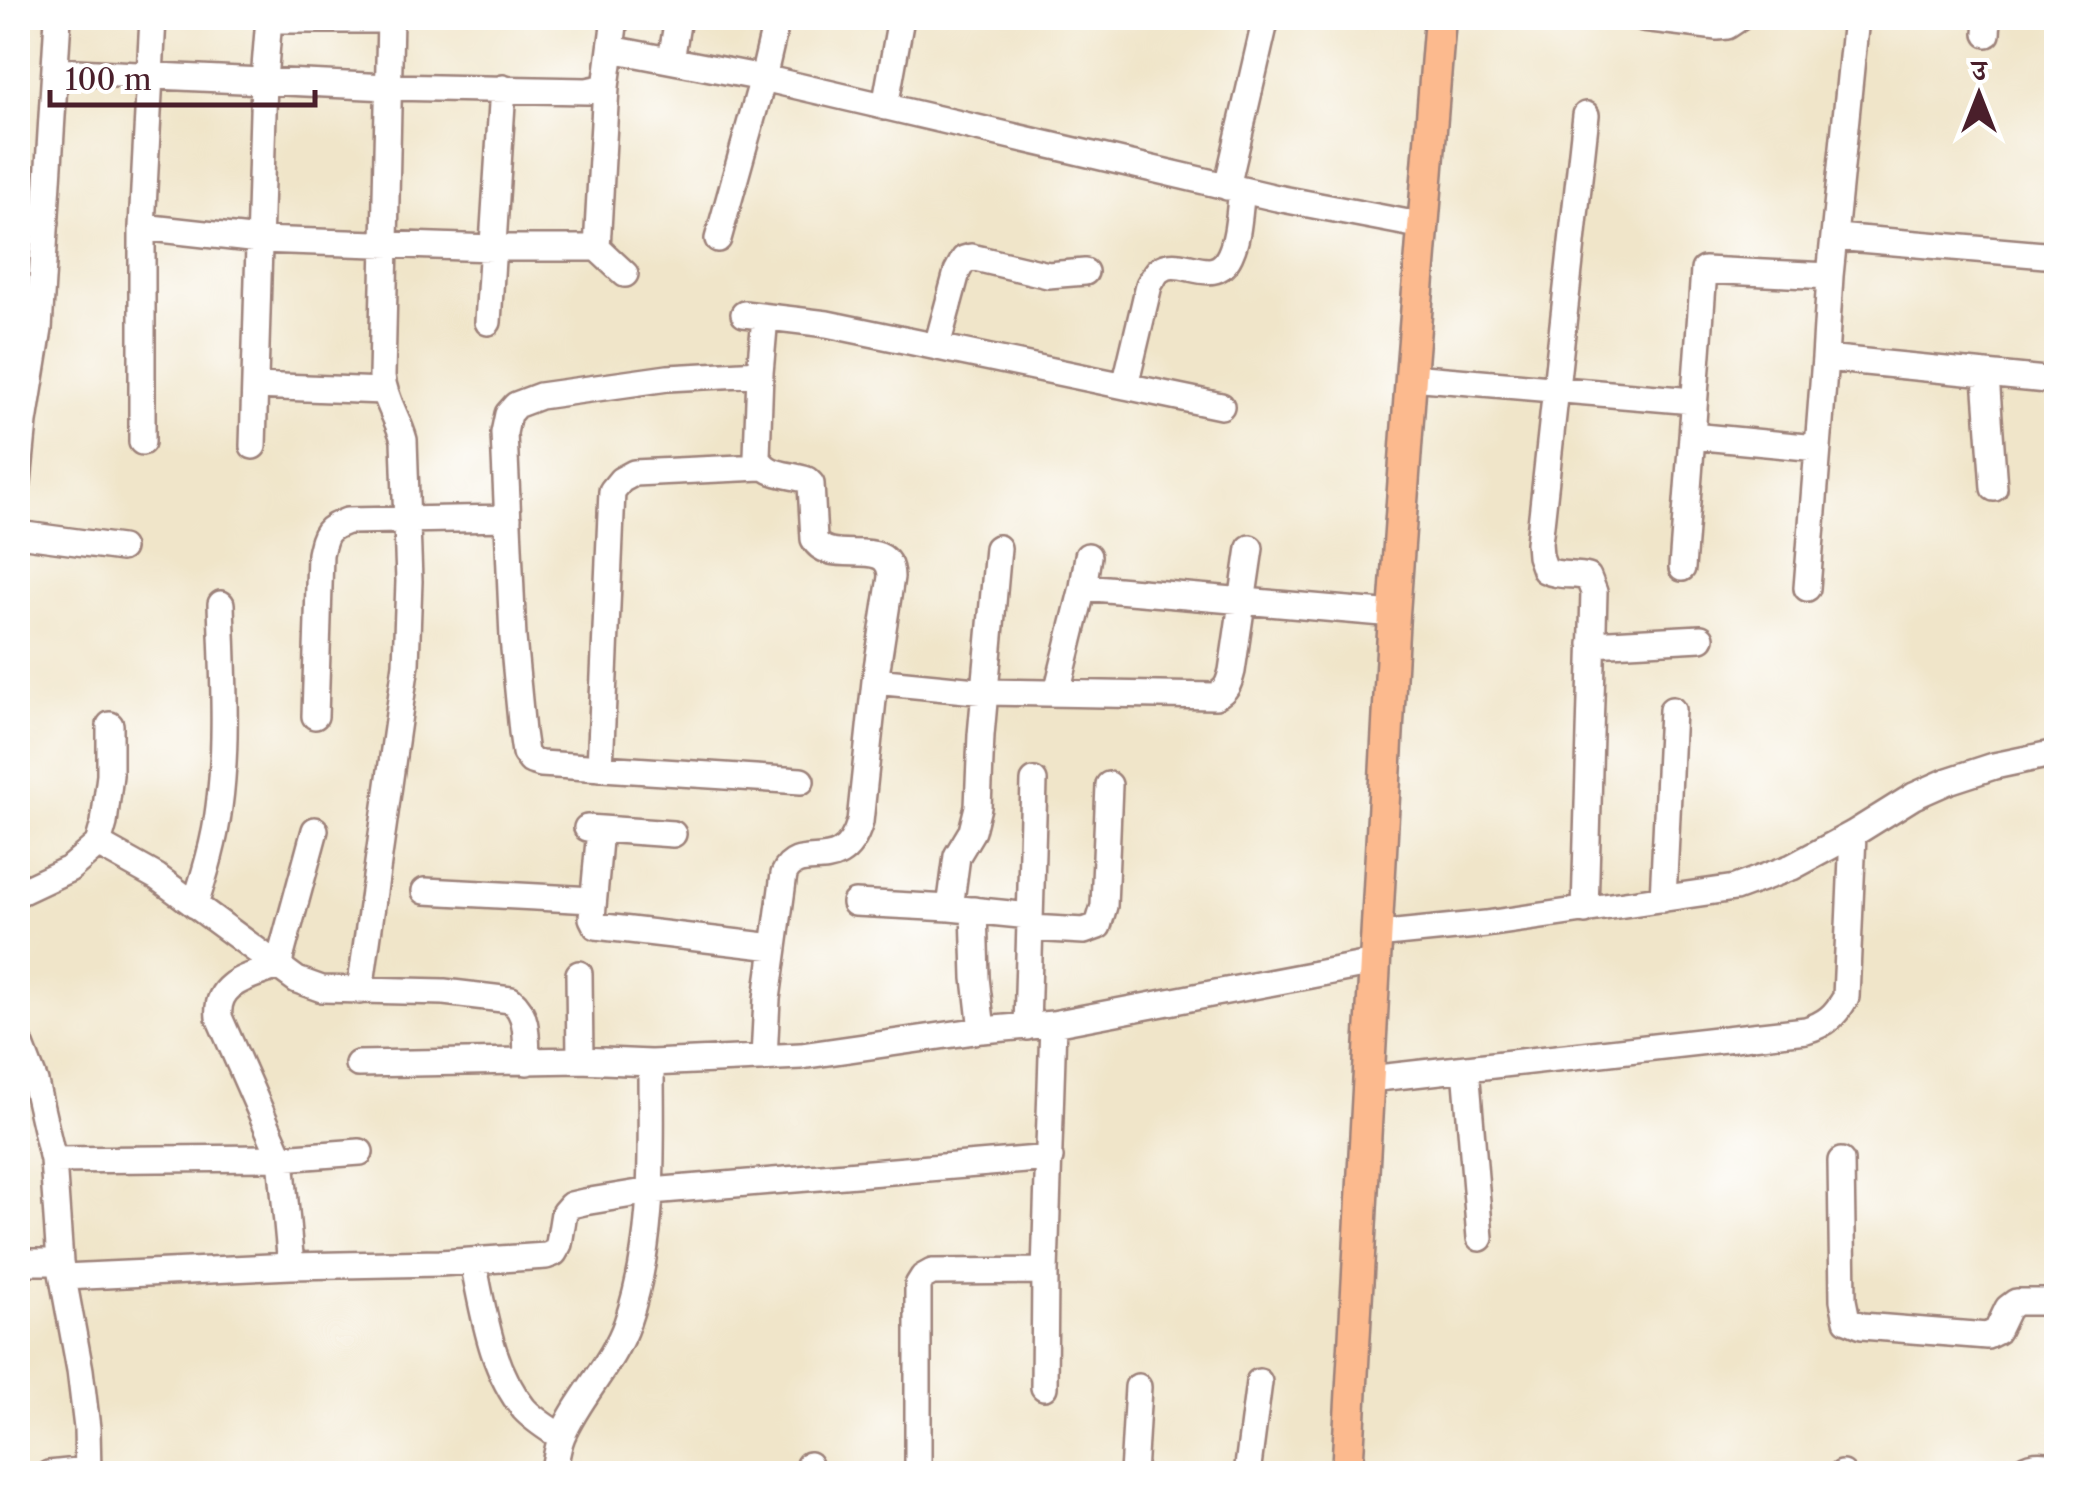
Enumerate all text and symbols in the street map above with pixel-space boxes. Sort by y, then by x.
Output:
scale bar [50,45,315,107]
north arrow [1929,45,2029,145]
text: उ [1970,53,1988,87]
text: 100 m [65,61,152,98]

